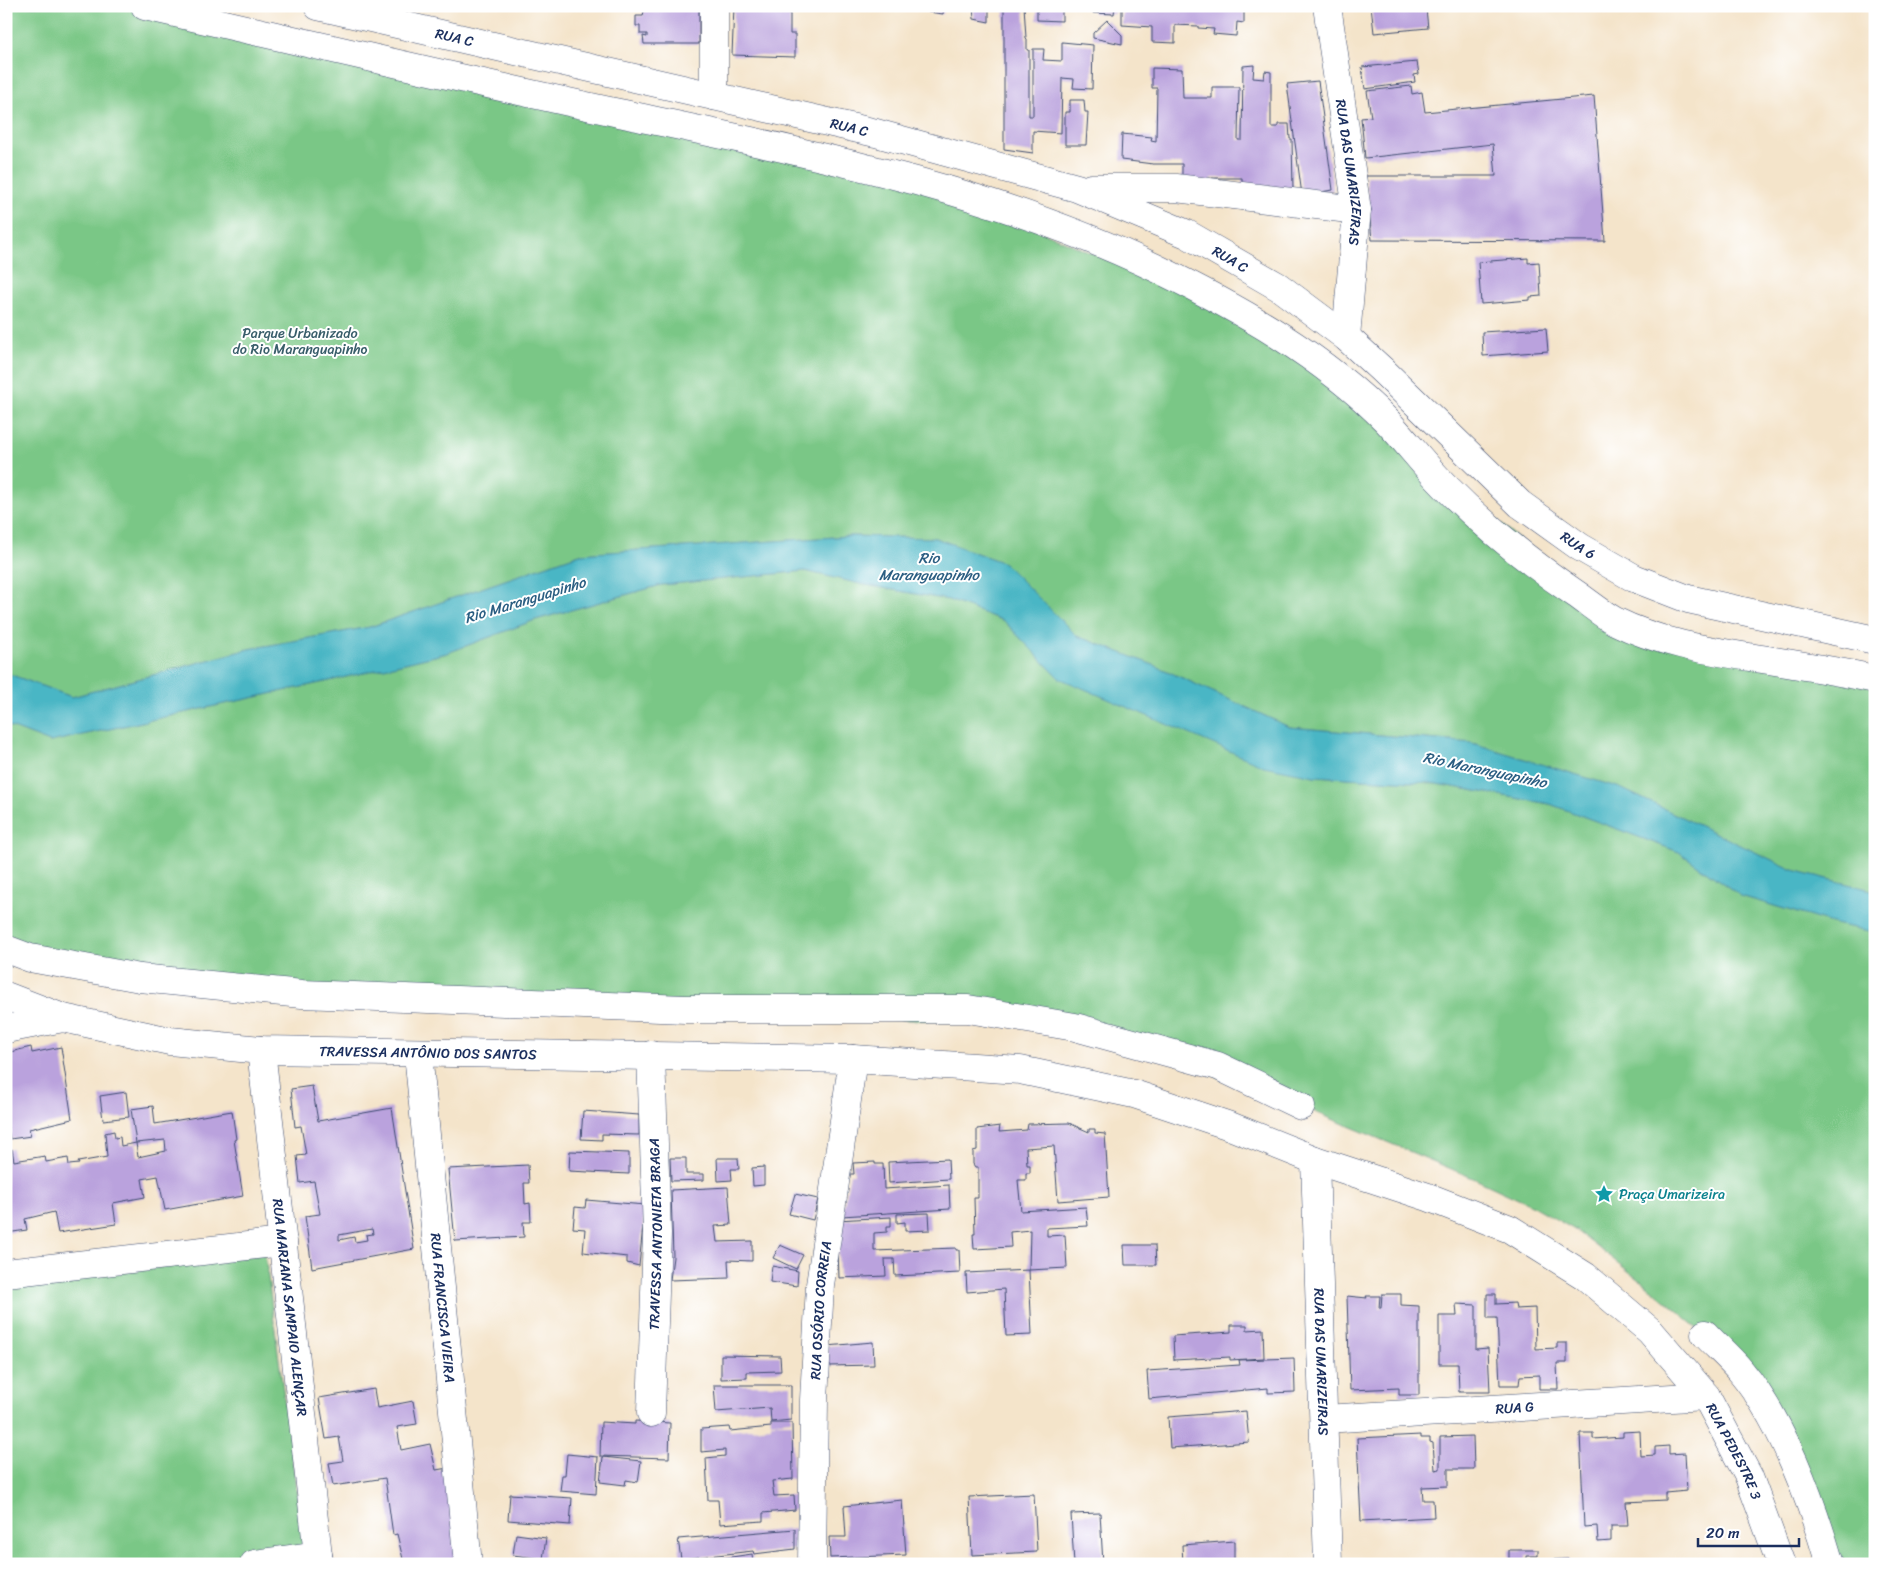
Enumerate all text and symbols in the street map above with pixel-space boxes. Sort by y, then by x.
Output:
street label: RUA C [433,21,476,54]
street label: RUA DAS UMARIZEIRAS [1328,97,1370,247]
street label: RUA C [828,110,871,143]
street label: RUA C [1207,239,1254,280]
park label: Parque Urbanizado do Rio Maranguapinho [232,321,368,362]
street label: RUA 6 [1555,524,1600,566]
water label: Rio Maranguapinho [879,545,981,588]
water label: Rio Maranguapinho [461,569,590,631]
water label: Rio Maranguapinho [1421,744,1551,796]
street label: TRAVESSA ANTÔNIO DOS SANTOS [319,1038,537,1067]
street label: TRAVESSA ANTONIETA BRAGA [641,1138,670,1331]
place label: Praça Umarizeira [1619,1182,1725,1207]
place icon: Praça Umarizeira [1593,1183,1615,1205]
street label: RUA MARIANA SAMPAIO ALENÇAR [265,1197,315,1418]
street label: RUA FRANCISCA VIEIRA [423,1232,463,1384]
street label: RUA OSÓRIO CORREIA [803,1239,839,1380]
street label: RUA DAS UMARIZEIRAS [1307,1288,1336,1436]
street label: RUA G [1495,1394,1535,1421]
street label: RUA PEDESTRE 3 [1699,1398,1769,1503]
scale bar [1698,1515,1800,1547]
text: 20 m [1706,1520,1740,1546]

